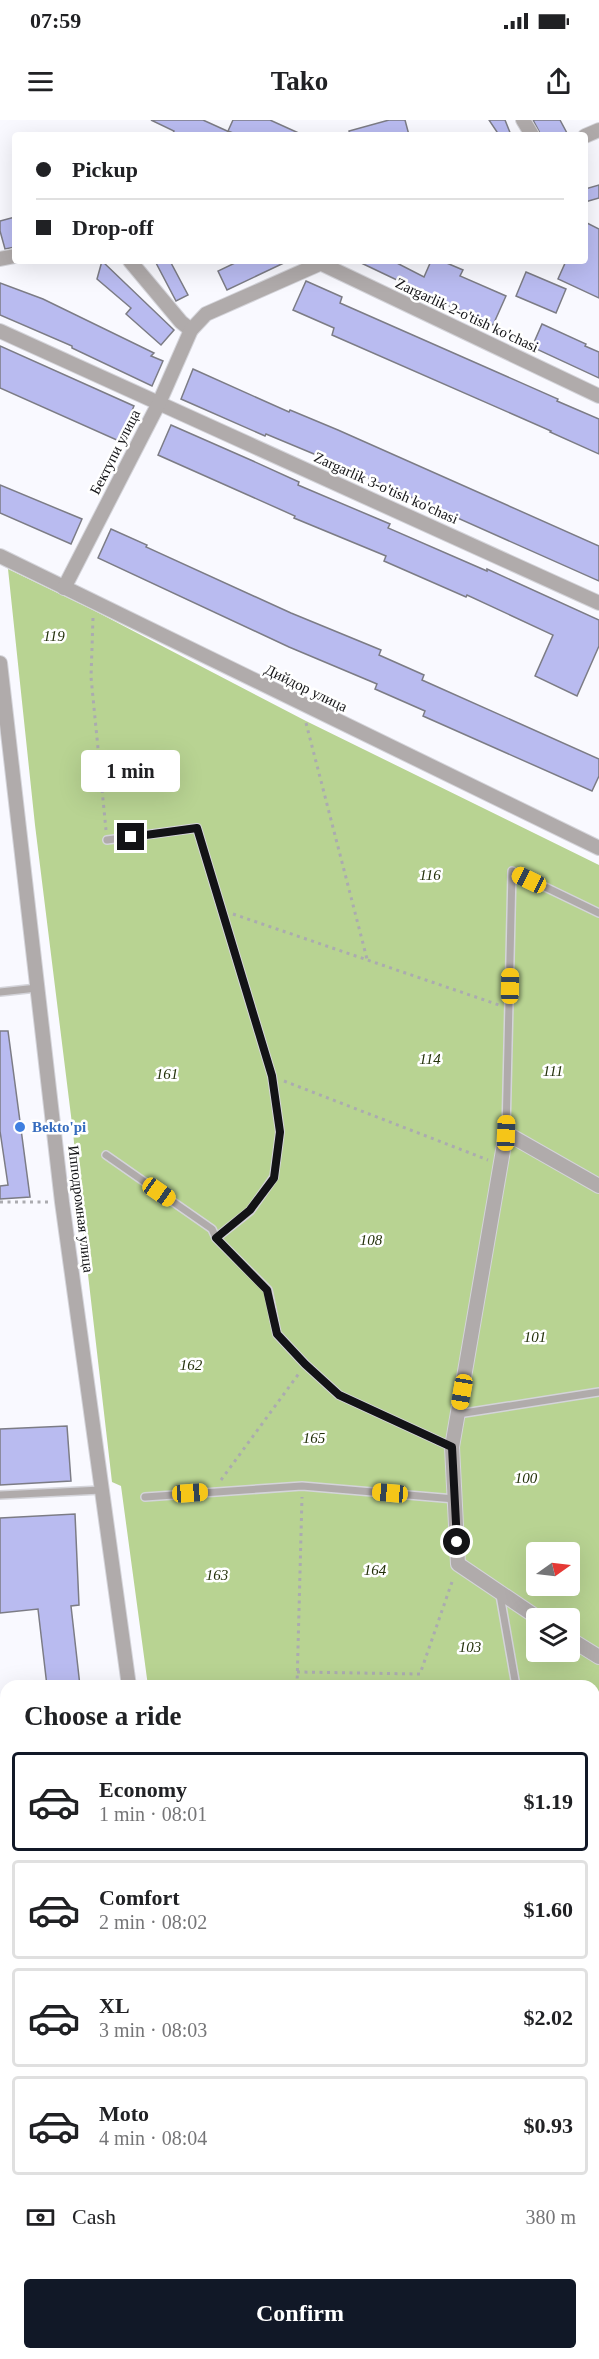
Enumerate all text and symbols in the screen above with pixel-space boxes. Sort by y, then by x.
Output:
text: 07:59 [30,8,81,33]
icon: menu [24,65,57,98]
icon: share [542,65,575,98]
text: Tako [271,66,328,96]
text: Pickup [72,157,138,182]
text: Drop-off [72,215,153,240]
street label: Zargarlik 2-o'tish ko'chasi [393,275,541,355]
street label: Бектупи улица [87,407,143,497]
street label: Zargarlik 3-o'tish ko'chasi [312,449,460,527]
park label: 119 [43,628,65,644]
street label: Дийдор улица [262,661,350,715]
callout: 1 min [82,750,180,792]
text: 1 min [106,760,155,782]
route end [117,823,144,850]
car [509,864,549,896]
park label: 116 [419,867,441,883]
car [501,968,519,1004]
park label: 114 [419,1051,441,1067]
park label: 111 [543,1063,563,1079]
park label: 161 [156,1066,178,1082]
car [496,1115,516,1151]
place label: Bekto'pi [32,1119,86,1135]
marker: Bekto'pi [13,1120,27,1134]
street label: Ипподромная улица [65,1144,97,1274]
car [139,1174,179,1210]
park label: 108 [360,1232,383,1248]
park label: 101 [524,1329,546,1345]
park label: 162 [180,1357,203,1373]
car [450,1373,474,1411]
park label: 165 [303,1430,326,1446]
park label: 100 [515,1470,538,1486]
car [371,1482,409,1504]
car [171,1483,209,1503]
route start [443,1528,470,1555]
north arrow [526,1542,580,1596]
map controls [526,1542,580,1662]
park label: 164 [364,1562,387,1578]
park label: 163 [206,1567,228,1583]
button: layers [526,1608,580,1662]
park label: 103 [459,1639,481,1655]
text: Choose a ride [24,1701,182,1731]
icon: car [27,1775,81,1829]
text: Economy [99,1777,187,1802]
text: $1.19 [524,1789,573,1814]
text: 1 min · 08:01 [99,1803,207,1825]
icon: car [27,1883,81,1937]
text: Comfort [99,1885,180,1910]
text: $1.60 [524,1897,573,1922]
text: 2 min · 08:02 [99,1911,207,1933]
icon: car [27,1991,81,2045]
text: XL [99,1993,130,2018]
text: $2.02 [524,2005,573,2030]
text: 3 min · 08:03 [99,2019,207,2041]
icon: car [27,2099,81,2153]
text: Moto [99,2101,149,2126]
text: $0.93 [524,2113,573,2138]
text: 4 min · 08:04 [99,2127,207,2149]
icon: cash [24,2201,57,2234]
text: Cash [72,2204,116,2229]
text: 380 m [525,2206,576,2228]
button: Confirm [24,2279,576,2348]

